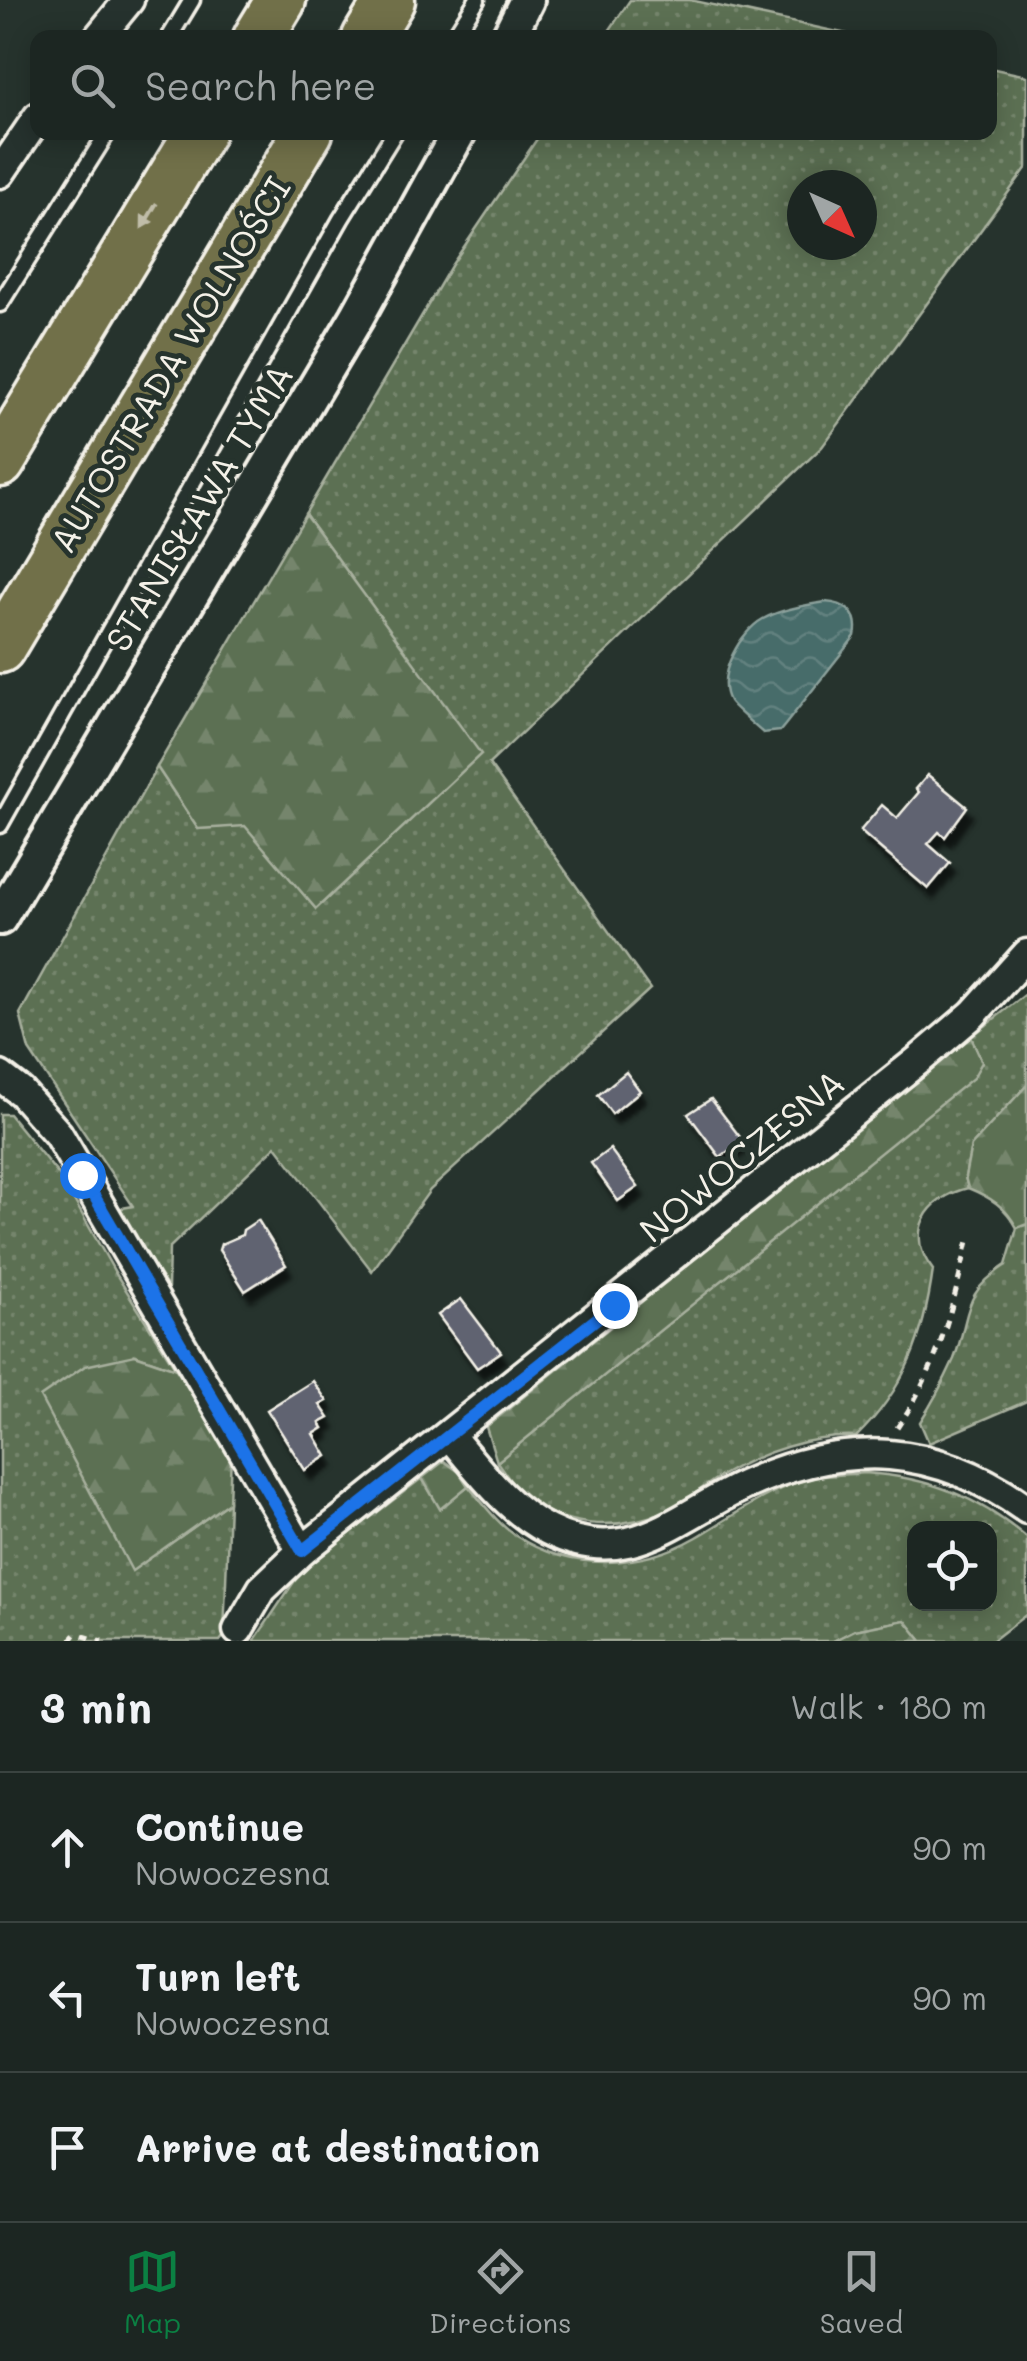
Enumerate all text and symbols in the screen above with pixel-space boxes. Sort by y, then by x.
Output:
search box [30,30,997,140]
icon: search [65,58,120,113]
text: Search here [145,60,376,110]
street label: AUTOSTRADA WOLNOŚCI [38,168,300,560]
north arrow [787,170,877,260]
one-way arrow [141,202,158,230]
street label: STANISŁAWA TYMA [94,355,302,659]
street label: NOWOCZESNA [629,1058,853,1252]
route start [60,1153,106,1199]
route end [592,1283,638,1329]
map controls [907,1521,997,1611]
button: locate [907,1521,997,1611]
text: 3 min [40,1679,152,1734]
text: Walk · 180 m [790,1685,987,1727]
text: Continue [135,1801,304,1851]
icon: ahead [40,1820,95,1875]
text: 90 m [913,1826,987,1868]
text: Nowoczesna [135,1851,331,1893]
text: Turn left [135,1951,301,2001]
icon: left [40,1970,95,2025]
text: 90 m [913,1976,987,2018]
text: Nowoczesna [135,2001,331,2043]
icon: arrive [40,2120,95,2175]
text: Arrive at destination [135,2122,540,2172]
tab: Map [124,2244,181,2340]
tab: Directions [429,2244,572,2340]
tab: Saved [820,2244,903,2340]

